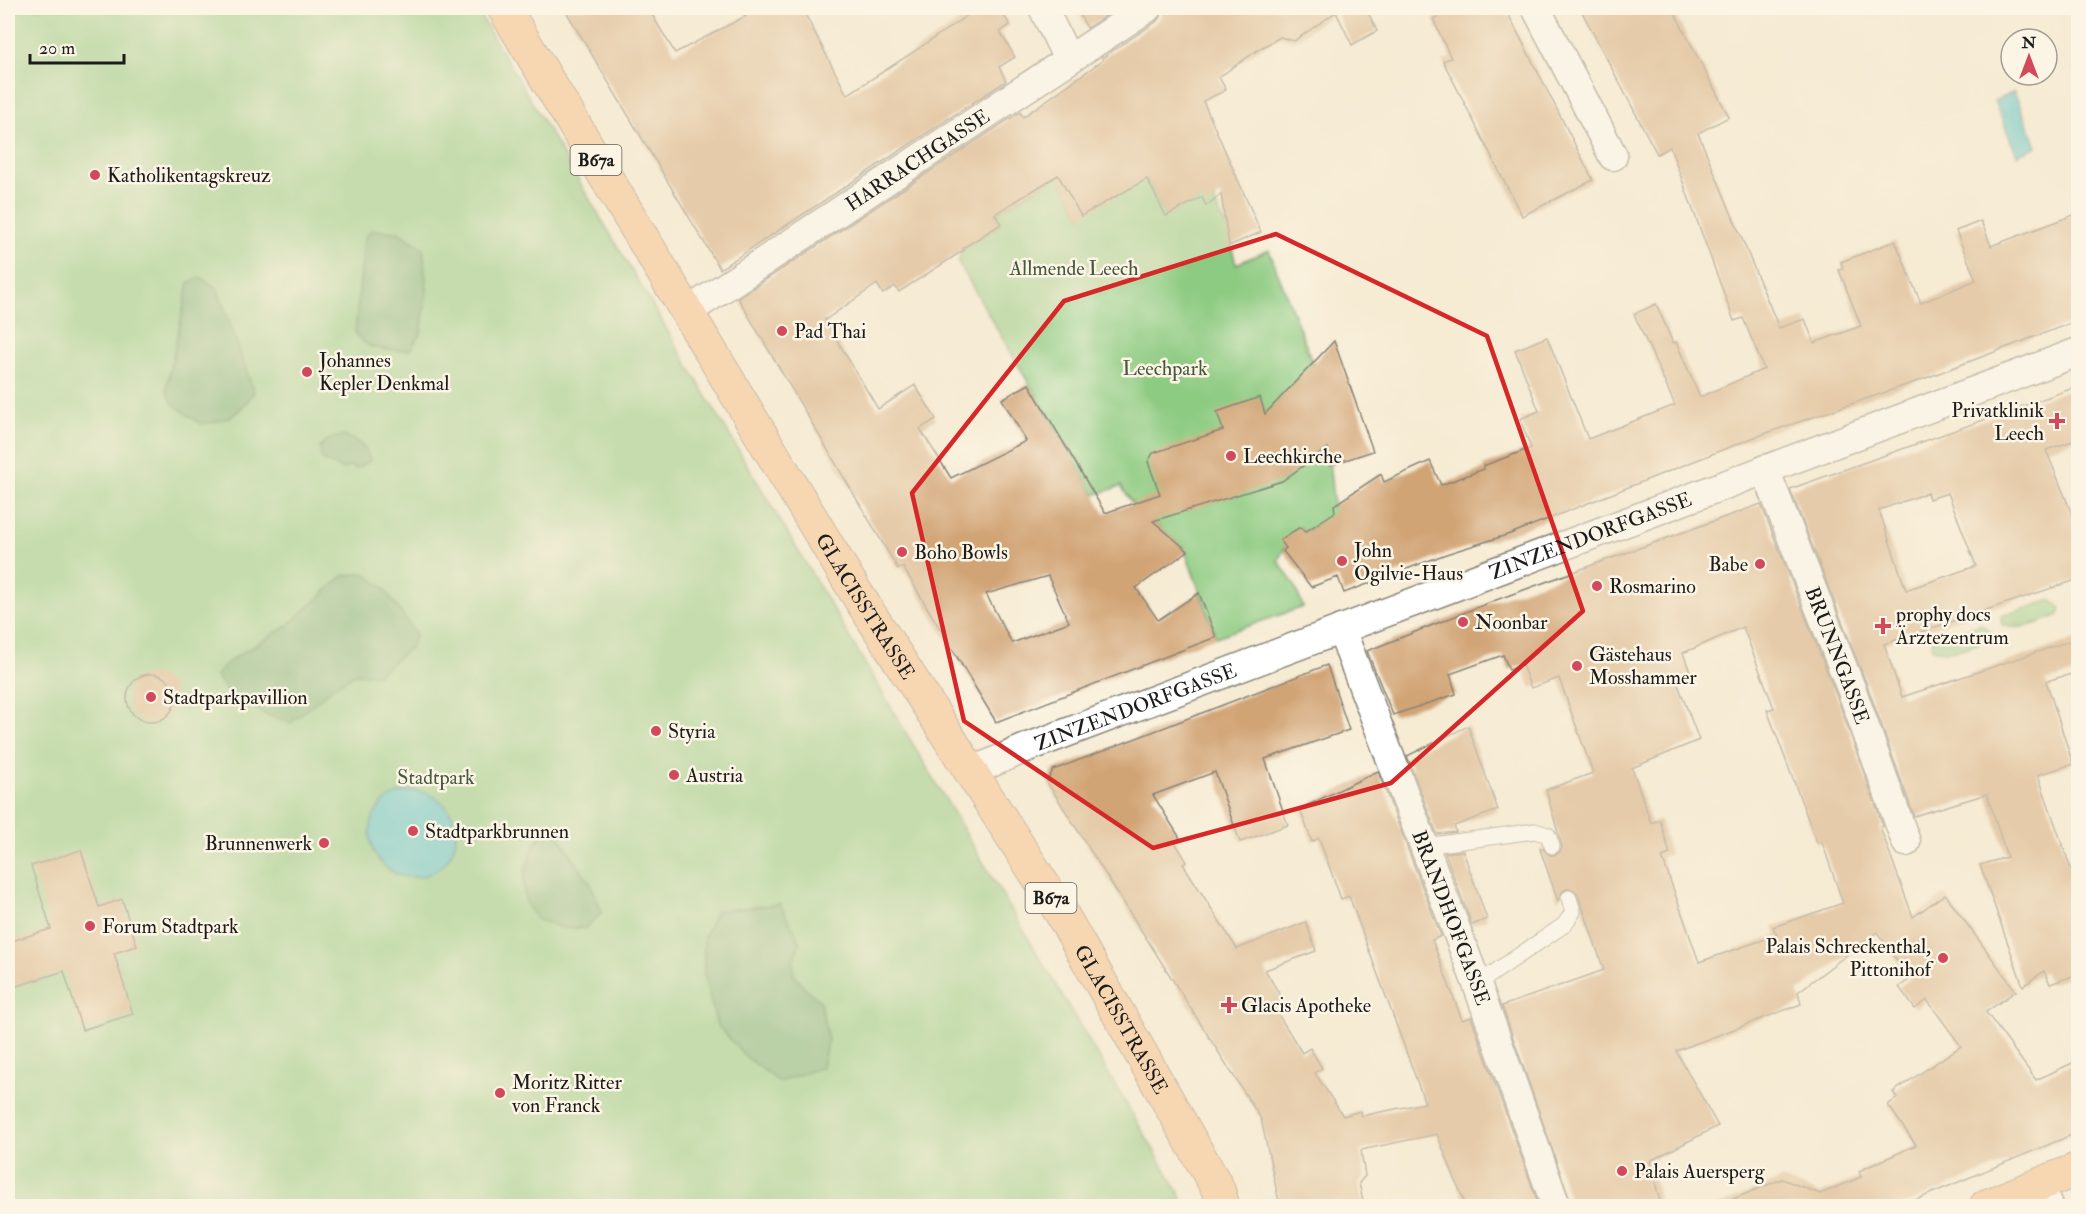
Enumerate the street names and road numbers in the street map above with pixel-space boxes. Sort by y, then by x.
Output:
street label: HARRACHGASSE [841,103,994,216]
road number: B67a [570,145,622,175]
street label: ZINZENDORFGASSE [1486,486,1695,585]
street label: GLACISSTRASSE [811,529,921,684]
street label: BRUNNGASSE [1800,583,1875,727]
street label: ZINZENDORFGASSE [1031,657,1240,756]
street label: BRANDHOFGASSE [1407,827,1496,1008]
road number: B67a [1026,883,1076,913]
street label: GLACISSTRASSE [1069,940,1174,1098]

